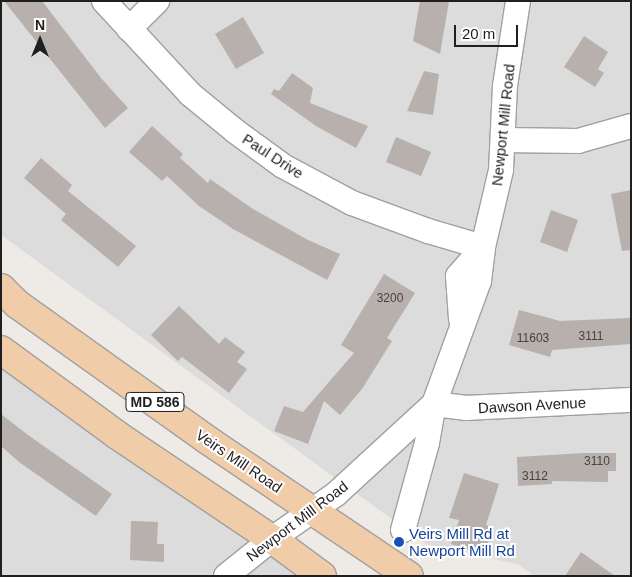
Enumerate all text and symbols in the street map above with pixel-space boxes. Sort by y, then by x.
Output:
north arrow [15,15,65,65]
scale bar [457,15,521,47]
text: N [35,17,45,33]
text: 20 m [462,25,495,42]
street label: Newport Mill Road [488,63,518,187]
street label: Paul Drive [239,130,307,182]
house number: 3200 [377,292,403,306]
house number: 3111 [579,330,603,344]
house number: 11603 [517,332,549,346]
road number: MD 586 [125,391,185,414]
street label: Dawson Avenue [477,393,587,417]
street label: Veirs Mill Road [193,426,285,496]
house number: 3110 [584,455,610,469]
house number: 3112 [522,470,548,484]
street label: Newport Mill Road [243,477,351,565]
place label: Veirs Mill Rd at Newport Mill Rd [409,524,515,559]
marker: Veirs Mill Rd at Newport Mill Rd [393,536,405,548]

